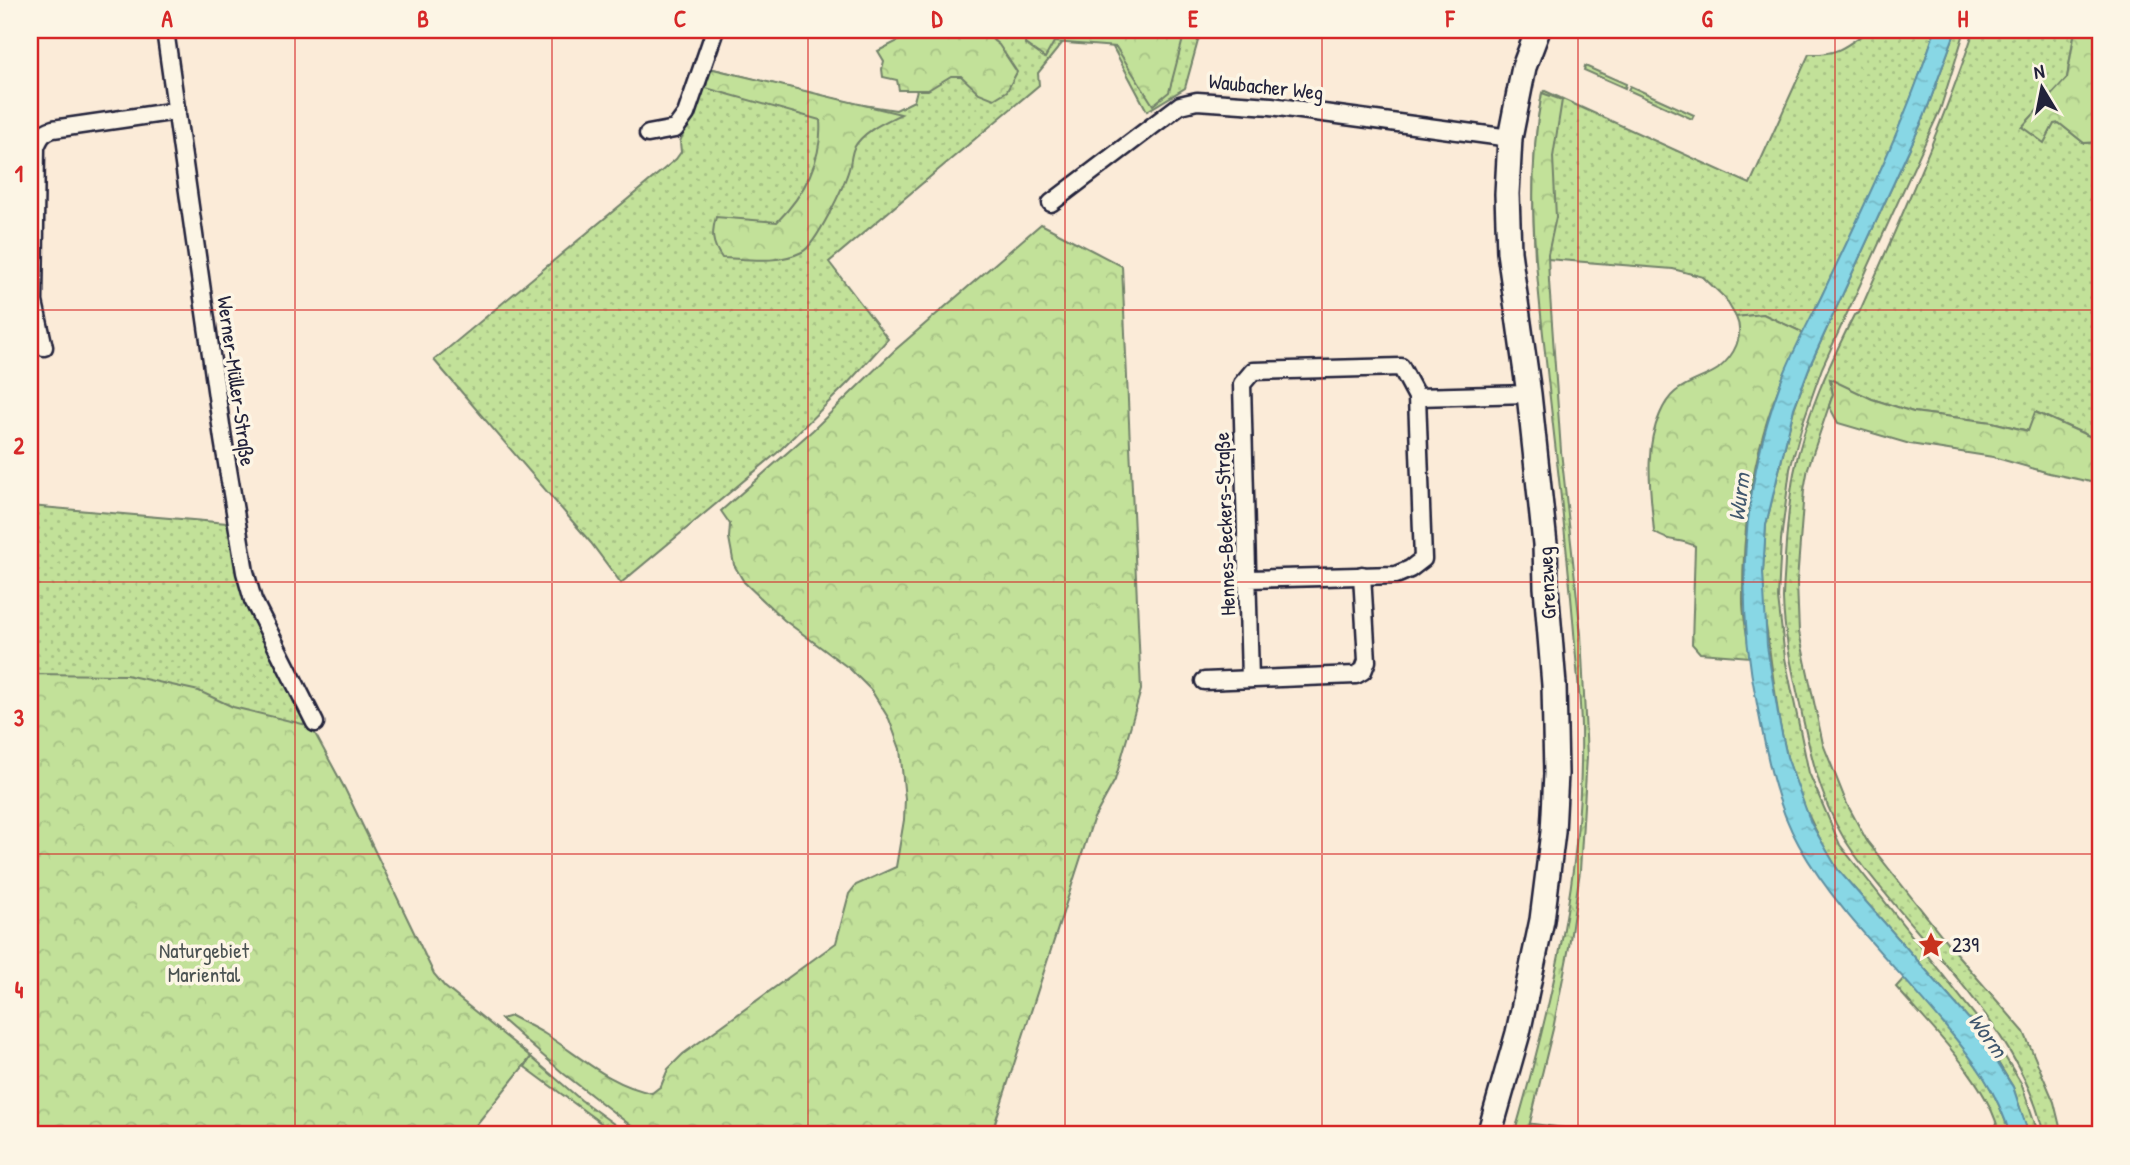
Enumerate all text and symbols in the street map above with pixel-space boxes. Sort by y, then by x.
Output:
text: A [161,3,173,34]
text: B [417,3,429,34]
text: C [674,3,686,34]
text: D [932,3,944,34]
text: E [1188,3,1199,34]
text: F [1445,3,1456,34]
text: G [1701,3,1713,34]
text: H [1958,3,1969,34]
north arrow [2008,52,2078,122]
text: N [2032,58,2046,85]
street label: Waubacher Weg [1207,66,1325,107]
text: 1 [15,158,23,189]
street label: Werner-Müller-Straße [210,294,263,468]
text: 2 [14,430,25,461]
street label: Hennes-Beckers-Straße [1207,432,1242,616]
water label: Wurm [1720,470,1757,523]
street label: Grenzweg [1530,546,1563,620]
text: 3 [14,702,24,733]
place icon: 239 [1916,930,1946,960]
place label: 239 [1952,930,1979,959]
park label: Naturgebiet Mariental [159,936,250,989]
text: 4 [15,974,24,1005]
water label: Worm [1962,1006,2016,1064]

